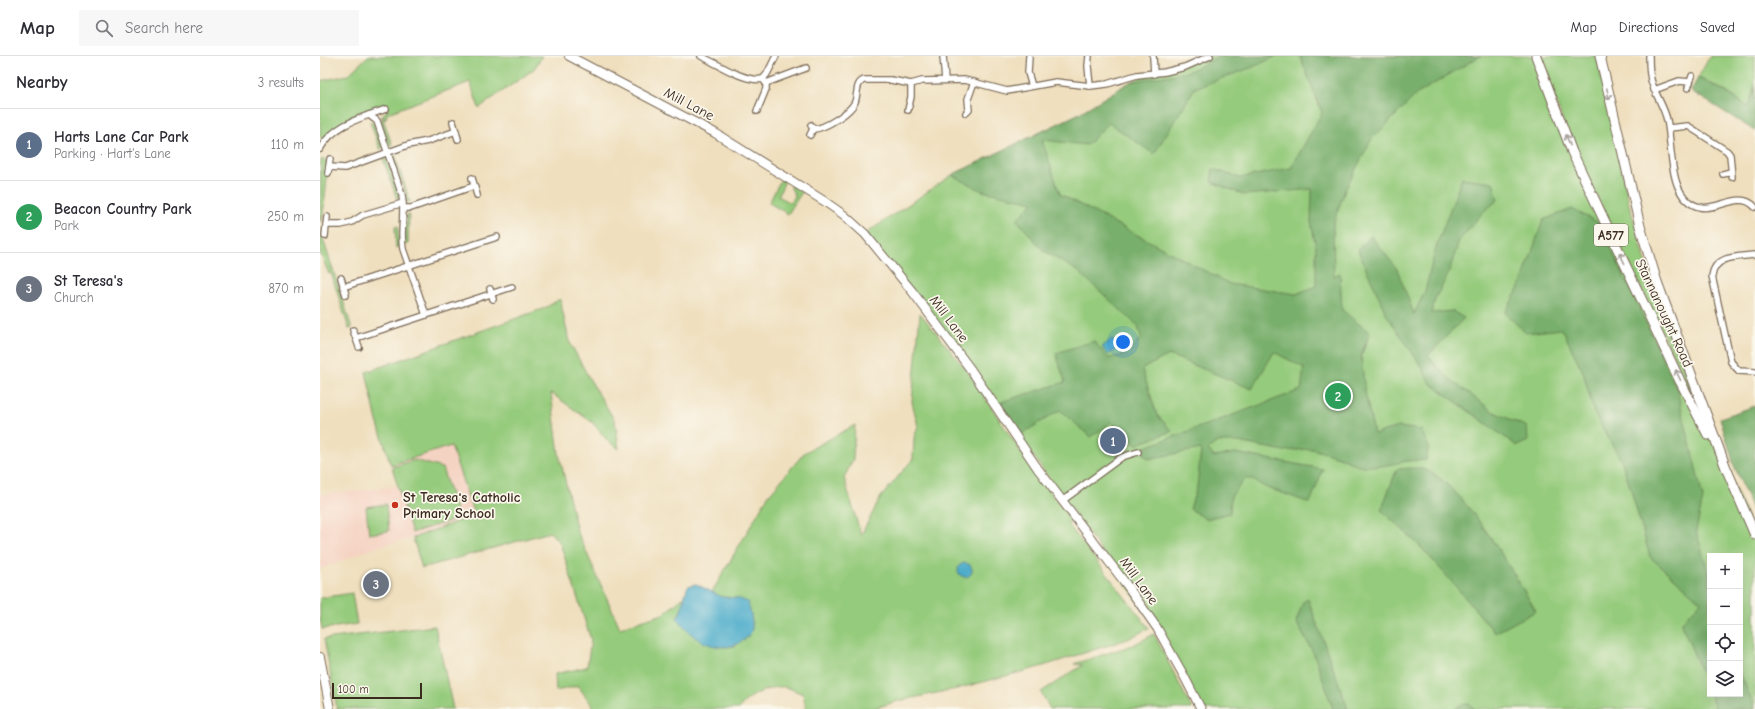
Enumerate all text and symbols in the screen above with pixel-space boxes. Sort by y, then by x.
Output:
search box [79,10,359,46]
text: Map [20,17,55,39]
icon: search [93,17,115,39]
text: Search here [125,19,203,37]
text: Map [1570,19,1597,36]
text: Directions [1619,19,1678,36]
text: Saved [1700,19,1735,36]
text: Nearby [16,73,67,92]
text: 3 results [258,75,304,90]
street label: Mill Lane [661,84,717,124]
one-way arrow [1605,87,1613,100]
text: Harts Lane Car Park [54,128,188,146]
one-way arrow [1563,134,1571,146]
text: 1 [26,137,32,152]
text: 110 m [271,137,304,152]
text: Parking · Hart's Lane [54,146,171,161]
text: Beacon Country Park [54,200,192,218]
text: 2 [26,209,32,224]
text: 250 m [267,209,304,224]
text: Park [54,218,79,233]
road number: A577 [1594,224,1628,246]
one-way arrow [1618,252,1625,264]
street label: Stannanought Road [1631,256,1697,370]
text: St Teresa's [54,272,123,290]
text: 3 [26,281,32,296]
text: 870 m [268,281,304,296]
text: Church [54,290,94,305]
street label: Mill Lane [926,292,972,346]
your location [1113,332,1133,352]
one-way arrow [1673,370,1681,382]
pin: 2 [1325,381,1351,411]
pin: 1 [1100,426,1126,456]
place label: St Teresa's Catholic Primary School [403,489,521,522]
marker: St Teresa's Catholic Primary School [390,500,400,510]
map controls [1707,553,1743,697]
button: + [1707,553,1743,589]
street label: Mill Lane [1116,554,1162,608]
pin: 3 [363,569,389,599]
button: − [1707,589,1743,625]
button: locate [1707,625,1743,661]
button: layers [1707,661,1743,697]
scale bar [332,681,422,700]
text: 100 m [338,683,369,696]

